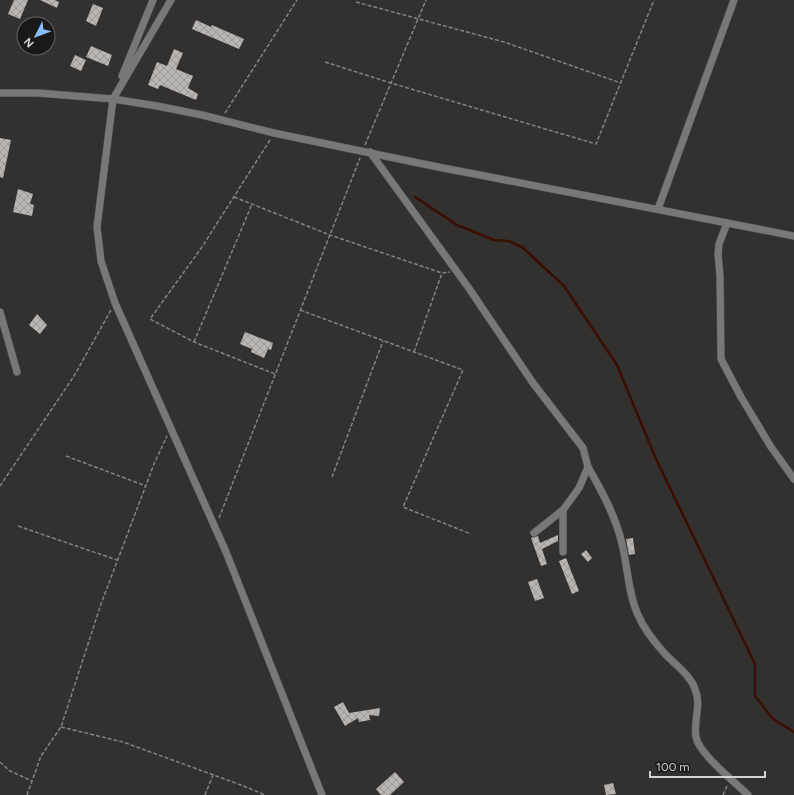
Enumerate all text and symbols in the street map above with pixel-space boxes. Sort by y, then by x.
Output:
north arrow [16,16,56,56]
text: N [21,35,37,50]
scale bar [650,753,765,779]
text: 100 m [656,760,690,774]

